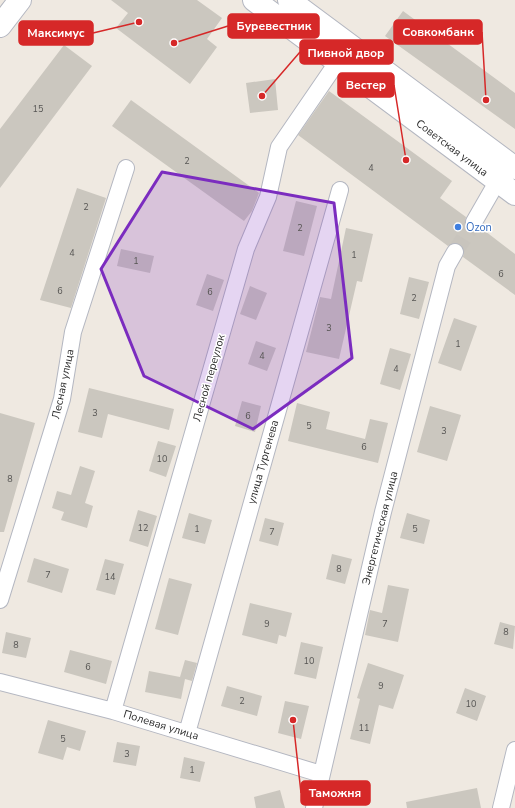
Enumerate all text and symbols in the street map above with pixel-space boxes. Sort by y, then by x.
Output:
callout: Буревестник [228,14,319,38]
text: Буревестник [237,18,312,34]
callout: Совкомбанк [394,20,482,44]
callout: Максимус [19,21,93,45]
text: Совкомбанк [402,24,474,40]
text: Максимус [27,25,85,41]
callout: Пивной двор [300,40,393,64]
text: Пивной двор [308,45,384,61]
callout: Вестер [338,73,394,97]
text: Вестер [346,77,386,93]
house number: 15 [33,103,43,115]
street label: Советская улица [413,116,491,180]
house number: 2 [184,155,190,167]
house number: 4 [368,162,374,174]
house number: 2 [83,201,89,213]
place label: Ozon [466,220,492,235]
house number: 2 [297,222,303,234]
marker: Ozon [453,222,463,232]
house number: 4 [69,247,75,259]
house number: 1 [351,249,357,261]
house number: 1 [133,255,139,267]
house number: 6 [498,268,504,280]
house number: 6 [57,285,63,297]
house number: 6 [207,286,213,298]
house number: 2 [411,292,417,304]
house number: 3 [326,322,332,334]
street label: Лесной переулок [189,333,229,423]
house number: 1 [455,338,461,350]
street label: Лесная улица [48,348,78,420]
house number: 4 [259,350,265,362]
house number: 4 [393,363,399,375]
house number: 3 [92,407,98,419]
house number: 6 [245,410,251,422]
street label: улица Тургенева [244,418,282,506]
house number: 5 [306,420,312,432]
house number: 3 [441,425,447,437]
house number: 6 [361,441,367,453]
house number: 10 [157,453,167,465]
street label: Энергетическая улица [359,469,401,586]
house number: 8 [7,473,13,485]
house number: 12 [138,522,148,534]
house number: 1 [194,523,200,535]
house number: 5 [412,523,418,535]
house number: 7 [269,526,275,538]
house number: 8 [336,563,342,575]
house number: 7 [45,569,51,581]
house number: 14 [105,571,116,583]
house number: 9 [264,618,270,630]
house number: 7 [382,618,388,630]
house number: 8 [503,626,509,638]
house number: 8 [13,639,19,651]
house number: 10 [304,655,314,667]
house number: 6 [85,661,91,673]
house number: 9 [378,680,384,692]
house number: 2 [239,695,245,707]
house number: 10 [466,698,476,710]
street label: Полевая улица [121,706,201,744]
house number: 11 [359,722,369,734]
house number: 5 [60,733,66,745]
house number: 3 [124,748,130,760]
house number: 1 [189,764,195,776]
callout: Таможня [301,781,370,805]
text: Таможня [309,785,361,801]

